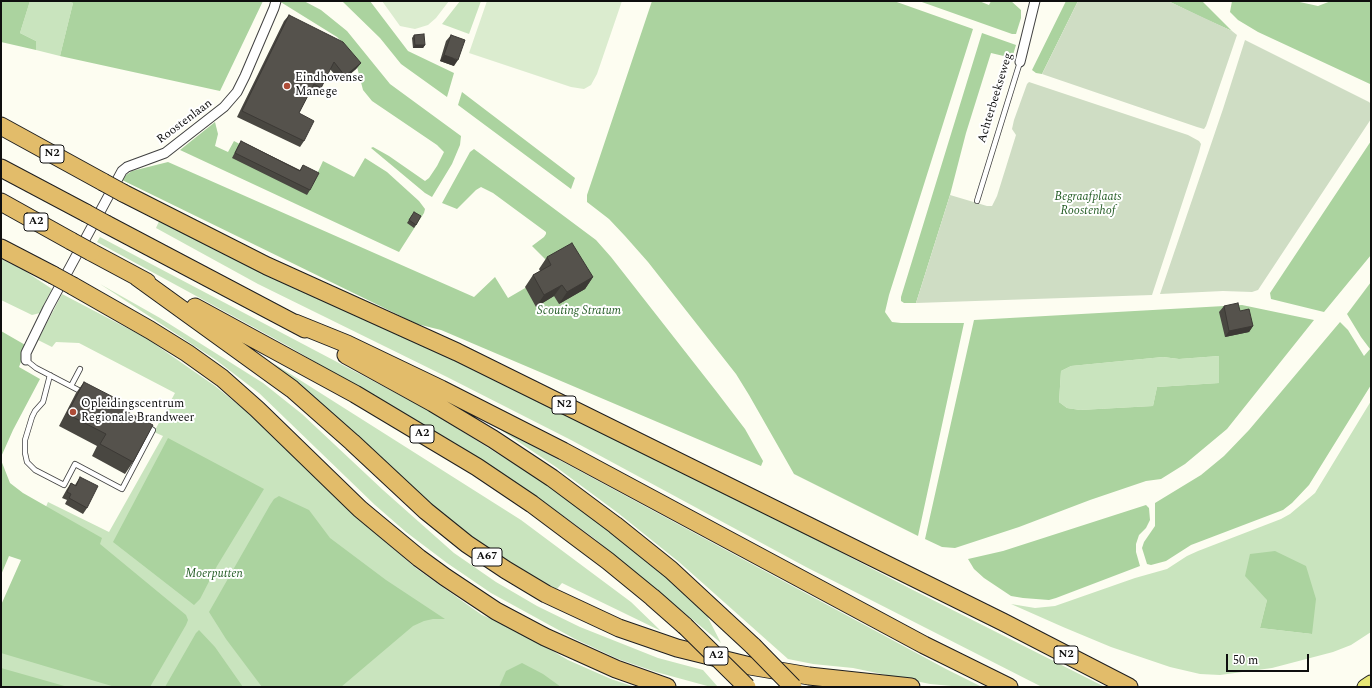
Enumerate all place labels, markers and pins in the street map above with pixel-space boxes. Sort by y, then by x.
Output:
place label: Eindhovense Manege [295,72,363,100]
marker: Eindhovense Manege [282,81,292,91]
place label: Opleidingscentrum Regionale Brandweer [81,398,194,426]
marker: Opleidingscentrum Regionale Brandweer [68,407,78,417]

